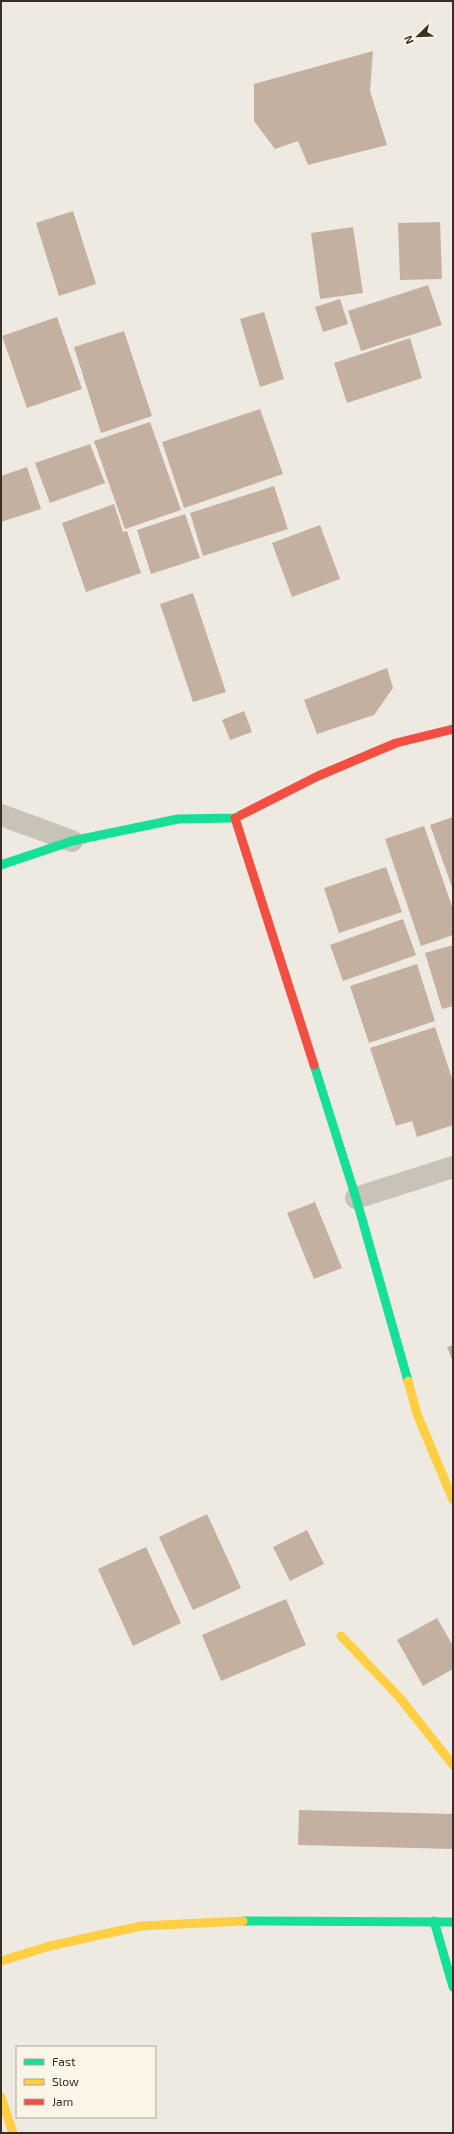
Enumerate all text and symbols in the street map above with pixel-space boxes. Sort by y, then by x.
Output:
north arrow [398,16,438,56]
text: N [401,34,416,46]
legend [16,2046,156,2118]
text: Fast [52,2054,76,2068]
text: Slow [52,2074,79,2088]
text: Jam [52,2094,73,2108]

